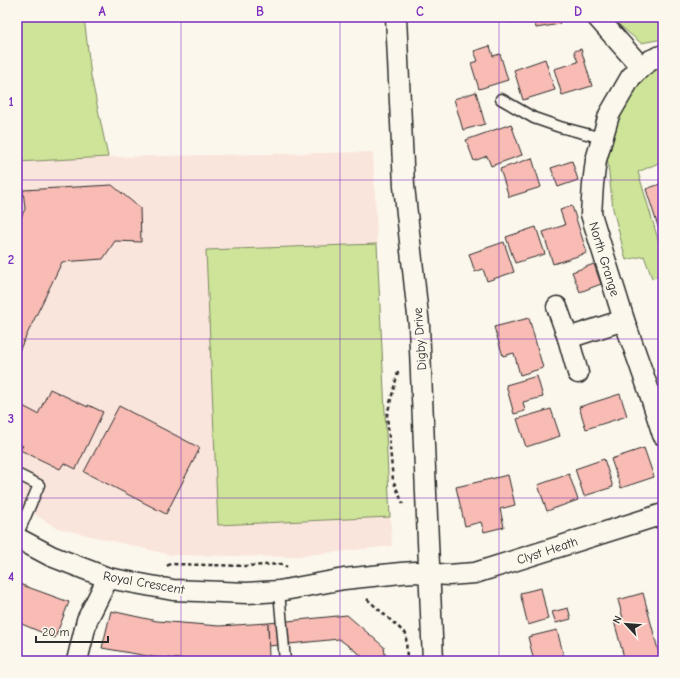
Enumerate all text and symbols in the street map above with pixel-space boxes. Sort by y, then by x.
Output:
text: A [98,4,106,19]
text: B [256,4,264,19]
text: C [416,4,424,19]
text: D [574,4,582,19]
text: 1 [8,94,14,109]
street label: North Grange [586,220,623,299]
text: 2 [8,252,14,267]
street label: Digby Drive [410,307,429,371]
text: 3 [8,411,14,426]
street label: Clyst Heath [515,534,580,567]
street label: Royal Crescent [102,568,187,597]
text: 4 [8,569,14,584]
north arrow [606,604,646,644]
text: N [610,614,625,626]
scale bar [36,618,108,644]
text: 20 m [42,625,70,639]

